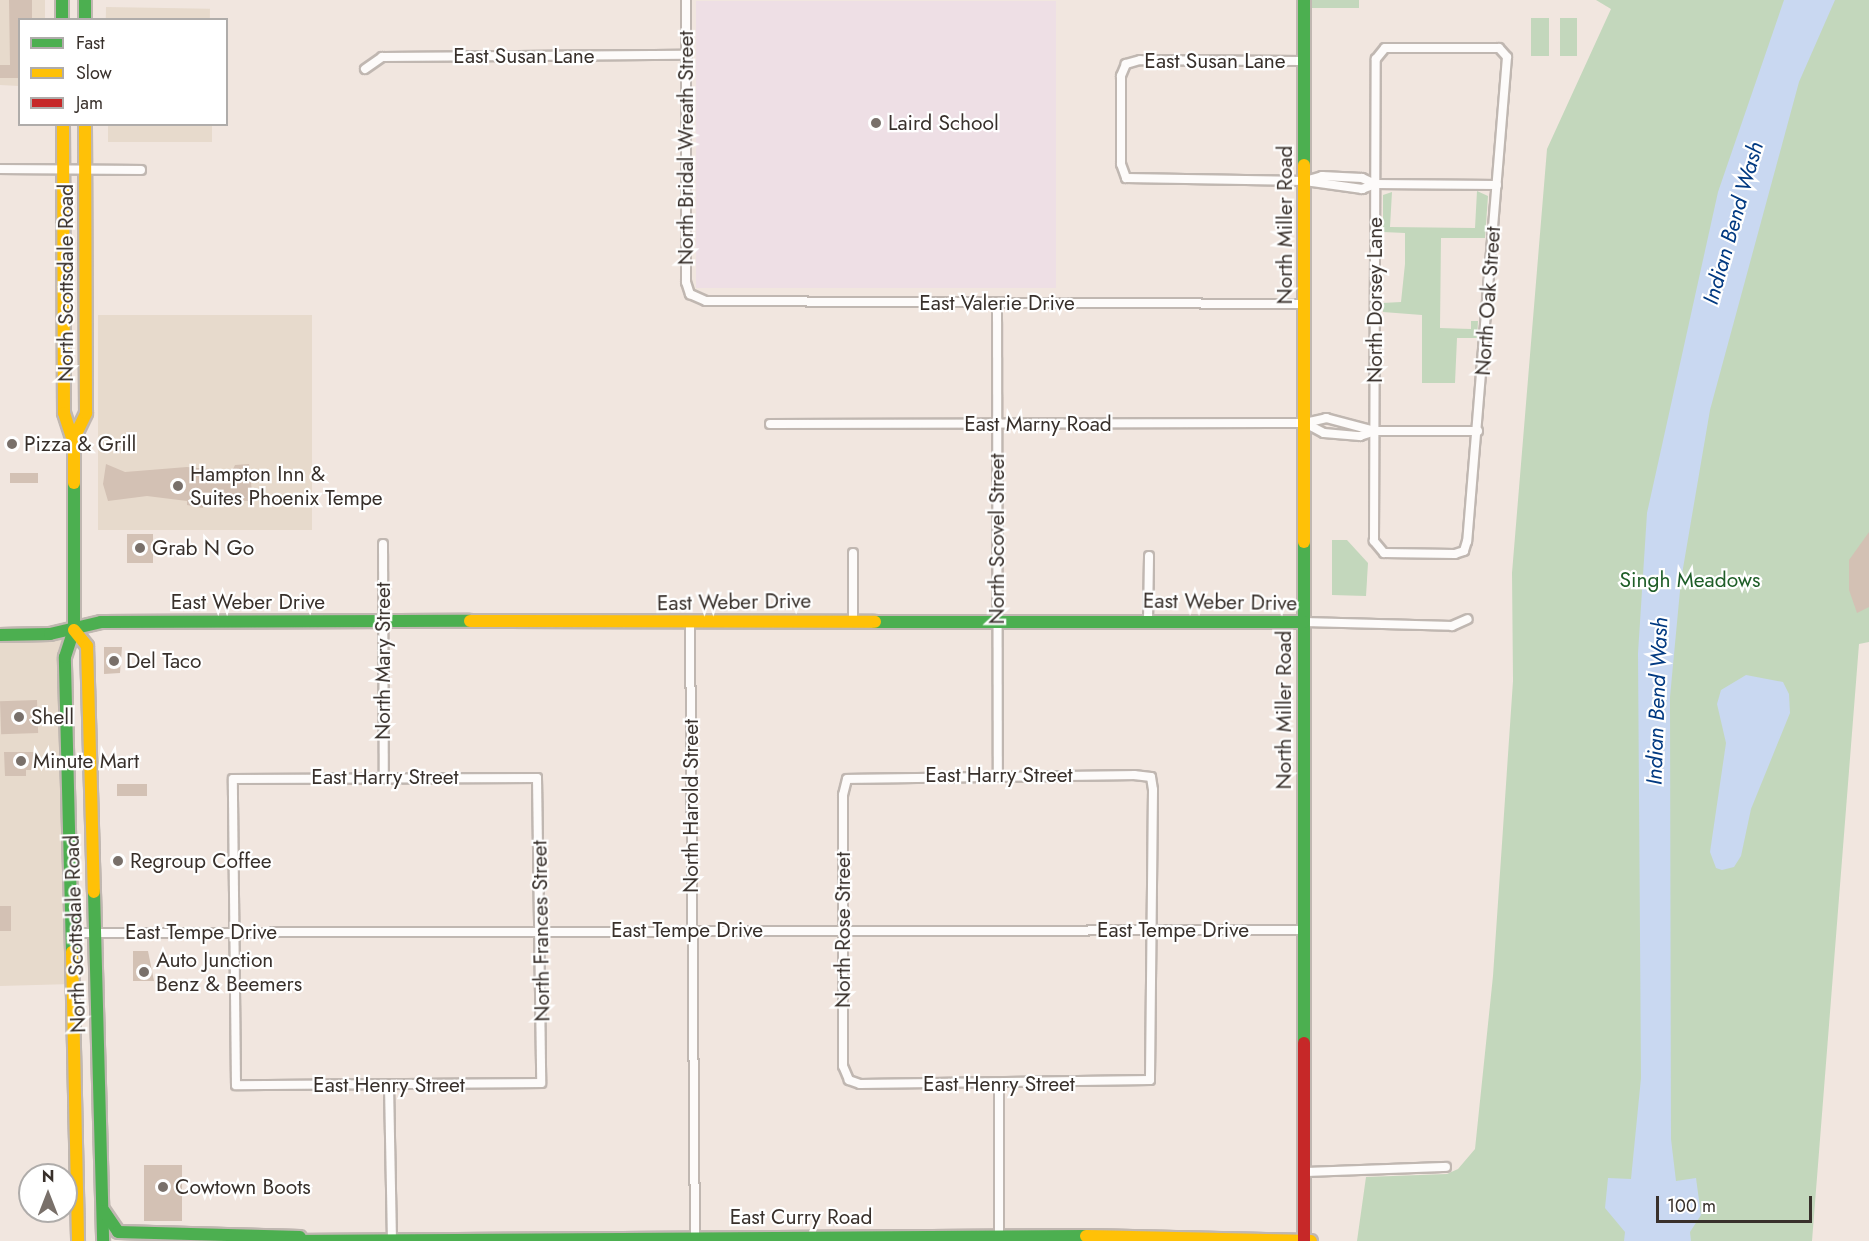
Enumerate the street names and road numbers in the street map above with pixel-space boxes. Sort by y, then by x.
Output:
street label: North Bridal Wreath Street [673,31,699,265]
street label: East Susan Lane [453,43,595,69]
street label: East Susan Lane [1144,48,1286,74]
street label: North Miller Road [1272,145,1298,305]
street label: North Scottsdale Road [53,184,79,382]
street label: North Dorsey Lane [1362,217,1388,383]
street label: North Oak Street [1470,225,1506,377]
street label: East Valerie Drive [919,290,1075,316]
street label: East Marny Road [964,411,1112,437]
street label: North Scovel Street [984,454,1010,624]
street label: North Mary Street [370,582,396,740]
street label: East Weber Drive [657,588,811,616]
street label: East Weber Drive [1143,588,1297,616]
street label: East Weber Drive [171,589,325,615]
street label: North Miller Road [1271,630,1297,790]
street label: North Harold Street [678,719,704,893]
street label: East Harry Street [925,762,1073,788]
street label: East Harry Street [311,764,459,790]
street label: North Scottsdale Road [59,835,91,1033]
street label: North Frances Street [527,840,555,1022]
street label: North Rose Street [830,852,856,1008]
street label: East Tempe Drive [611,917,763,943]
street label: East Tempe Drive [1097,917,1249,943]
street label: East Tempe Drive [125,919,277,945]
street label: East Henry Street [923,1071,1075,1097]
street label: East Henry Street [313,1072,465,1098]
street label: East Curry Road [730,1204,872,1230]

